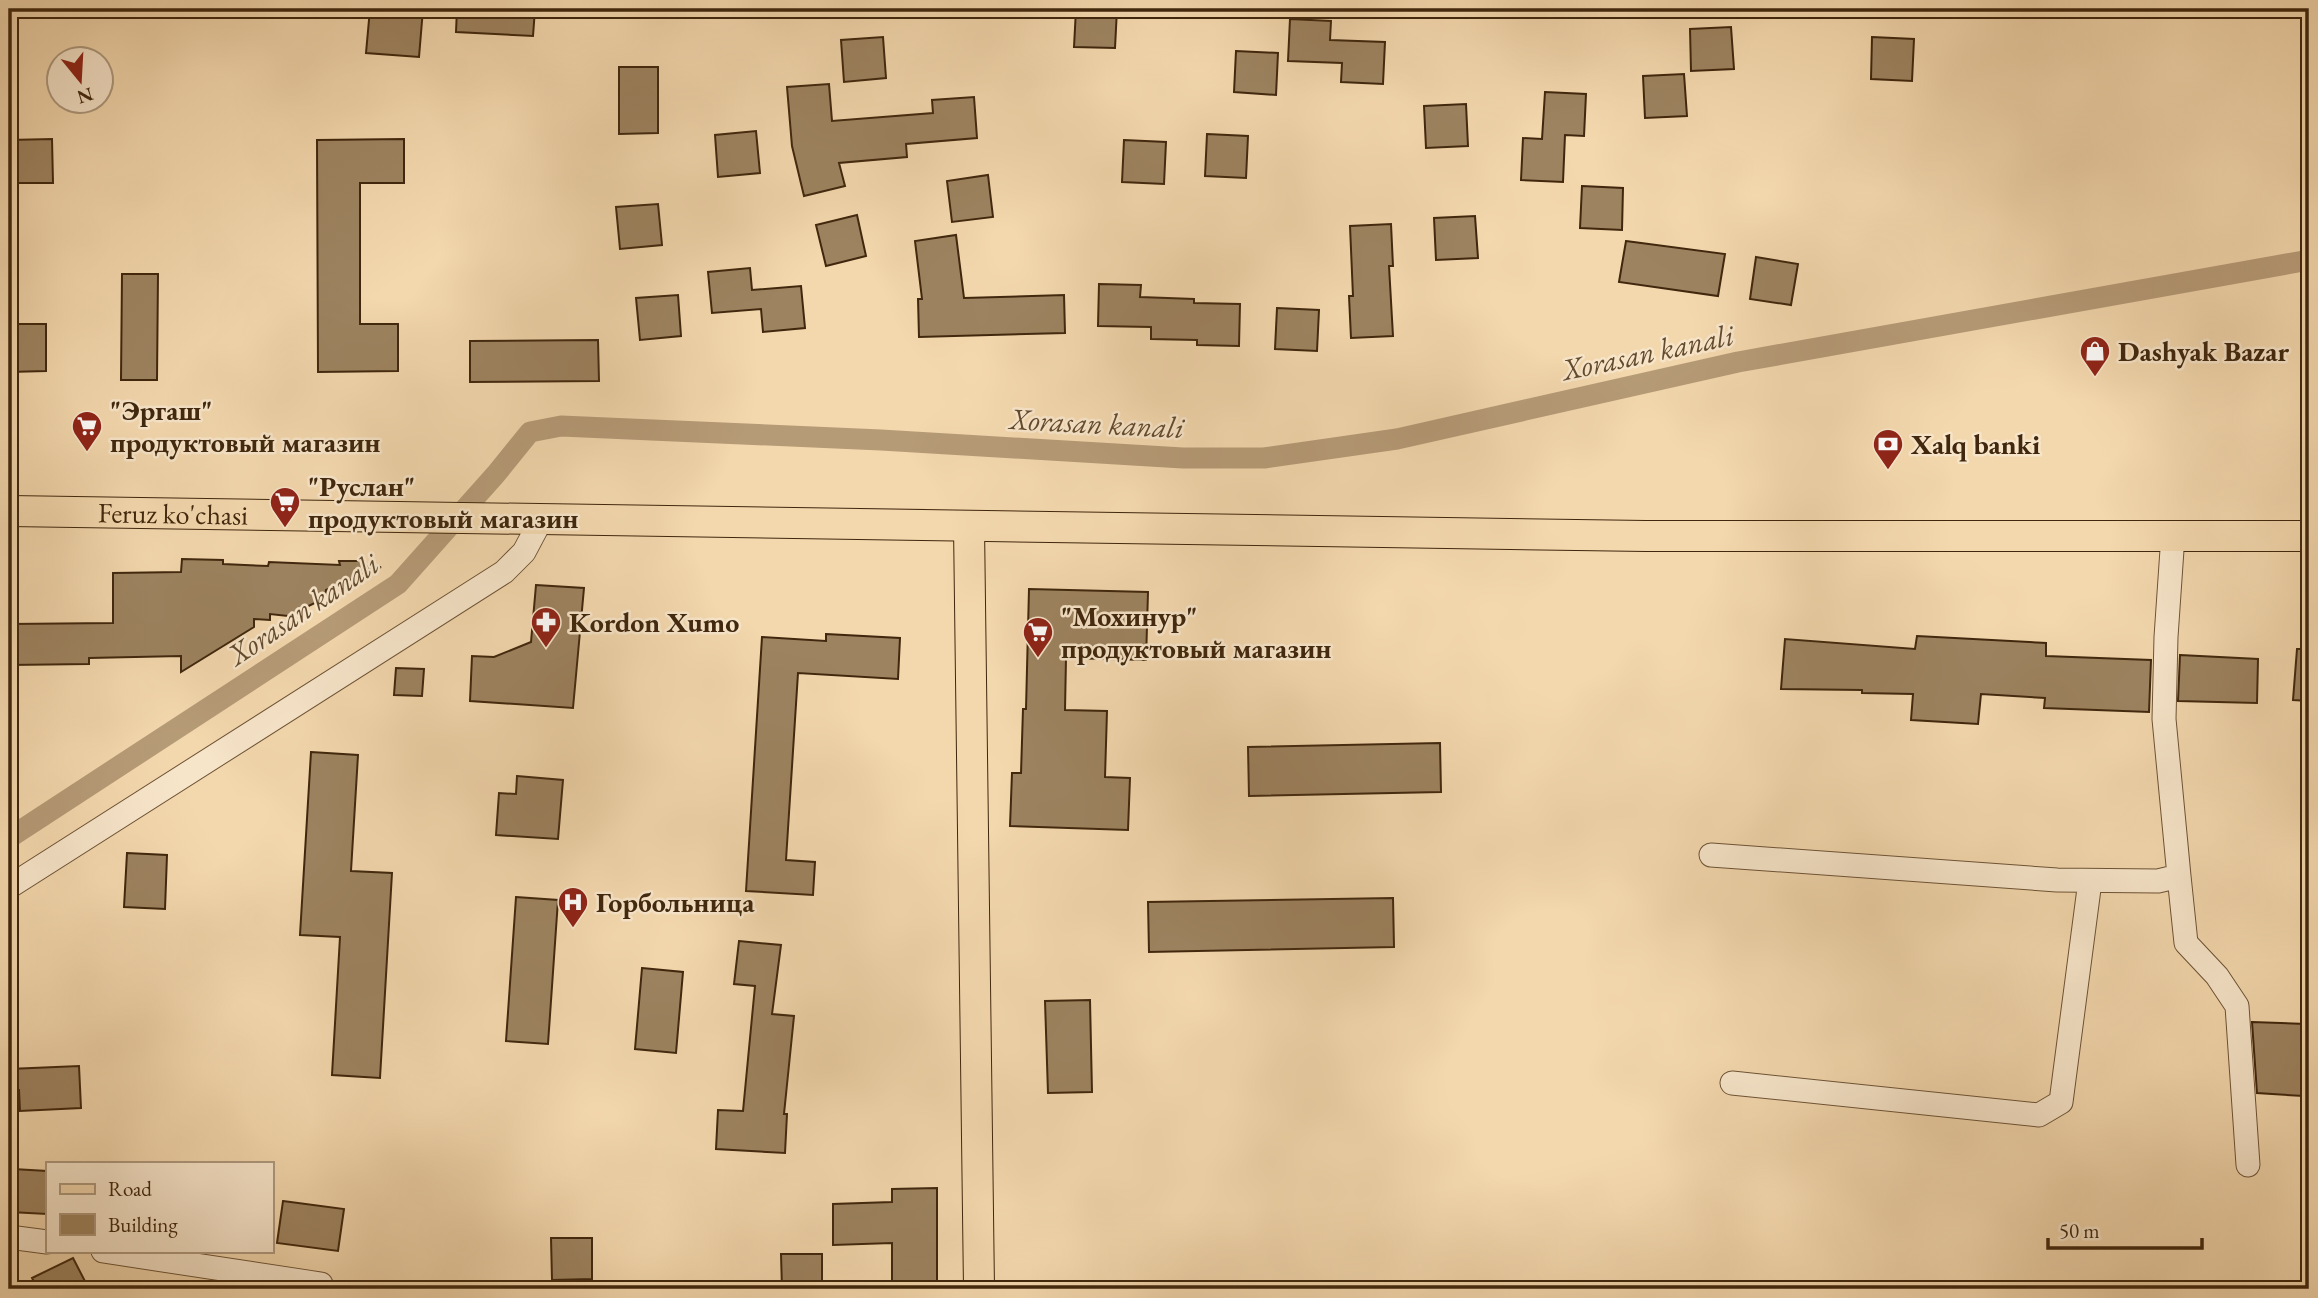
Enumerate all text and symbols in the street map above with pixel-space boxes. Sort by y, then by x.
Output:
north arrow [46,46,116,116]
text: N [73,81,96,110]
water label: Xorasan kanali [1557,315,1738,390]
place label: Dashyak Bazar [2118,333,2289,369]
shop icon: Dashyak Bazar [2078,334,2112,378]
place label: "Эргаш" продуктовый магазин [110,392,381,460]
water label: Xorasan kanali [1007,399,1186,447]
supermarket icon: "Эргаш" продуктовый магазин [70,409,104,453]
place label: Xalq banki [1910,426,2040,462]
bank icon: Xalq banki [1871,427,1905,471]
place label: "Руслан" продуктовый магазин [308,468,579,536]
supermarket icon: "Руслан" продуктовый магазин [268,485,302,529]
street label: Feruz ko'chasi [98,494,249,533]
water label: Xorasan kanali [218,544,387,675]
place label: "Мохинур" продуктовый магазин [1061,598,1332,666]
place label: Kordon Xumo [569,604,739,640]
pharmacy icon: Kordon Xumo [529,605,563,649]
supermarket icon: "Мохинур" продуктовый магазин [1021,615,1055,659]
place label: Горбольница [596,884,755,920]
hospital icon: Горбольница [556,885,590,929]
legend [46,1162,273,1252]
text: Road [108,1175,152,1202]
scale bar [2048,1207,2202,1251]
text: Building [108,1211,178,1238]
text: 50 m [2059,1217,2100,1244]

